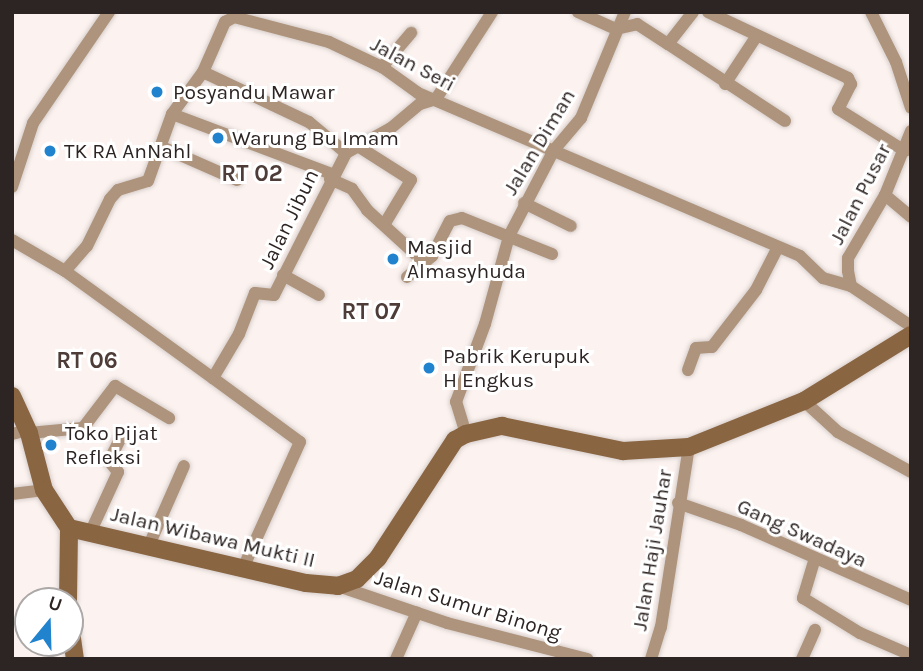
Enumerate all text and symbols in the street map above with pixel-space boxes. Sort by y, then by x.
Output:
street label: Jalan Seri [366,31,460,97]
place label: Posyandu Mawar [173,79,335,105]
marker: Posyandu Mawar [147,82,167,102]
street label: Jalan Diman [498,84,580,200]
place label: Warung Bu Imam [232,125,399,151]
marker: Warung Bu Imam [210,130,226,146]
place label: TK RA AnNahl [64,138,191,164]
street label: Jalan Pusar [824,139,896,249]
marker: TK RA AnNahl [42,143,58,159]
district label: RT 02 [221,160,283,188]
street label: Jalan Jibun [254,165,324,273]
place label: Masjid Almasyhuda [407,234,526,284]
marker: Masjid Almasyhuda [385,251,401,267]
district label: RT 07 [342,298,400,326]
place label: Pabrik Kerupuk H Engkus [443,343,590,393]
district label: RT 06 [56,347,118,375]
marker: Pabrik Kerupuk H Engkus [421,360,437,376]
place label: Toko Pijat Refleksi [65,420,158,470]
marker: Toko Pijat Refleksi [43,437,59,453]
street label: Jalan Haji Jauhar [627,467,677,633]
street label: Gang Swadaya [733,493,871,573]
street label: Jalan Wibawa Mukti II [108,501,318,573]
street label: Jalan Sumur Binong [372,565,564,645]
north arrow [14,587,84,657]
text: U [45,591,65,617]

